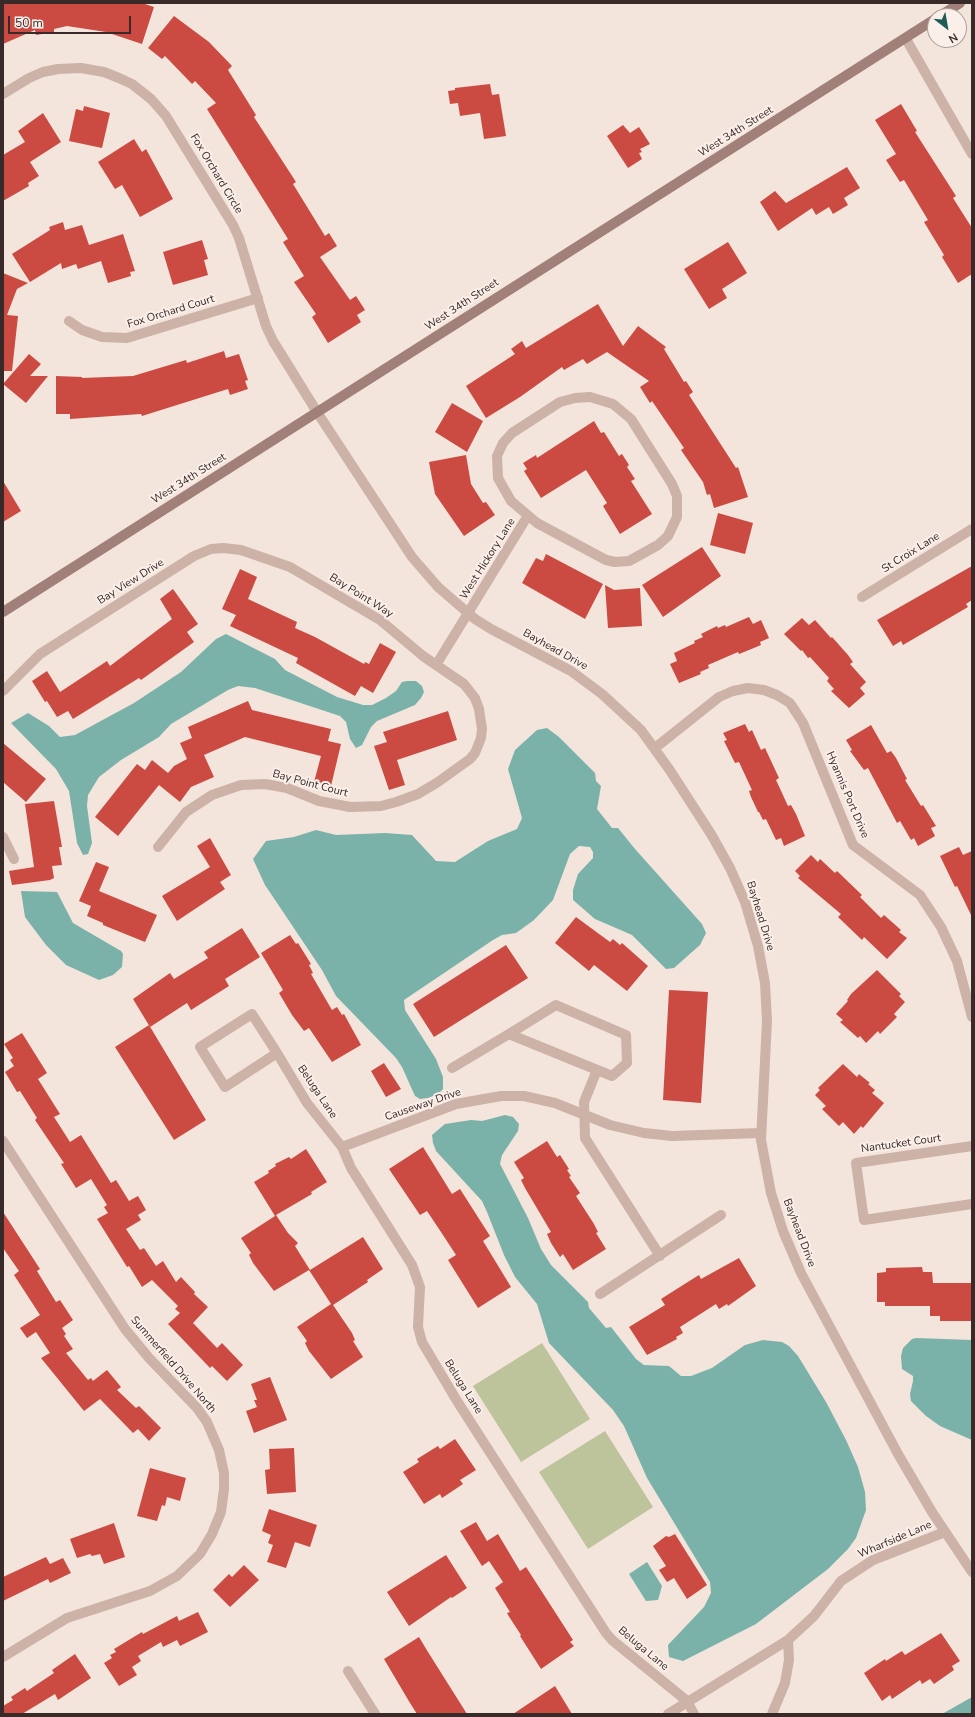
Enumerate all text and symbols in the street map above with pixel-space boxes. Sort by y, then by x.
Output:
scale bar [10,8,133,34]
north arrow [927,8,967,48]
text: 50 m [15,15,43,31]
text: N [946,29,960,46]
street label: West 34th Street [696,104,776,160]
street label: Fox Orchard Circle [187,132,245,216]
street label: West 34th Street [423,276,501,334]
street label: Fox Orchard Court [126,292,216,332]
street label: West 34th Street [149,451,229,507]
street label: West Hickory Lane [458,516,518,602]
street label: St Croix Lane [880,530,942,576]
street label: Bay View Drive [95,556,167,608]
street label: Bay Point Way [327,571,395,621]
street label: Bayhead Drive [520,627,590,673]
street label: Hyannis Port Drive [823,750,871,840]
street label: Bay Point Court [271,768,349,800]
street label: Bayhead Drive [743,880,777,952]
street label: Beluga Lane [294,1063,340,1121]
street label: Causeway Drive [383,1086,463,1124]
street label: Nantucket Court [860,1132,942,1156]
street label: Bayhead Drive [780,1197,818,1269]
street label: Summerfield Drive North [127,1314,219,1416]
street label: Beluga Lane [441,1357,485,1417]
street label: Wharfside Lane [856,1519,934,1561]
street label: Beluga Lane [615,1624,671,1674]

